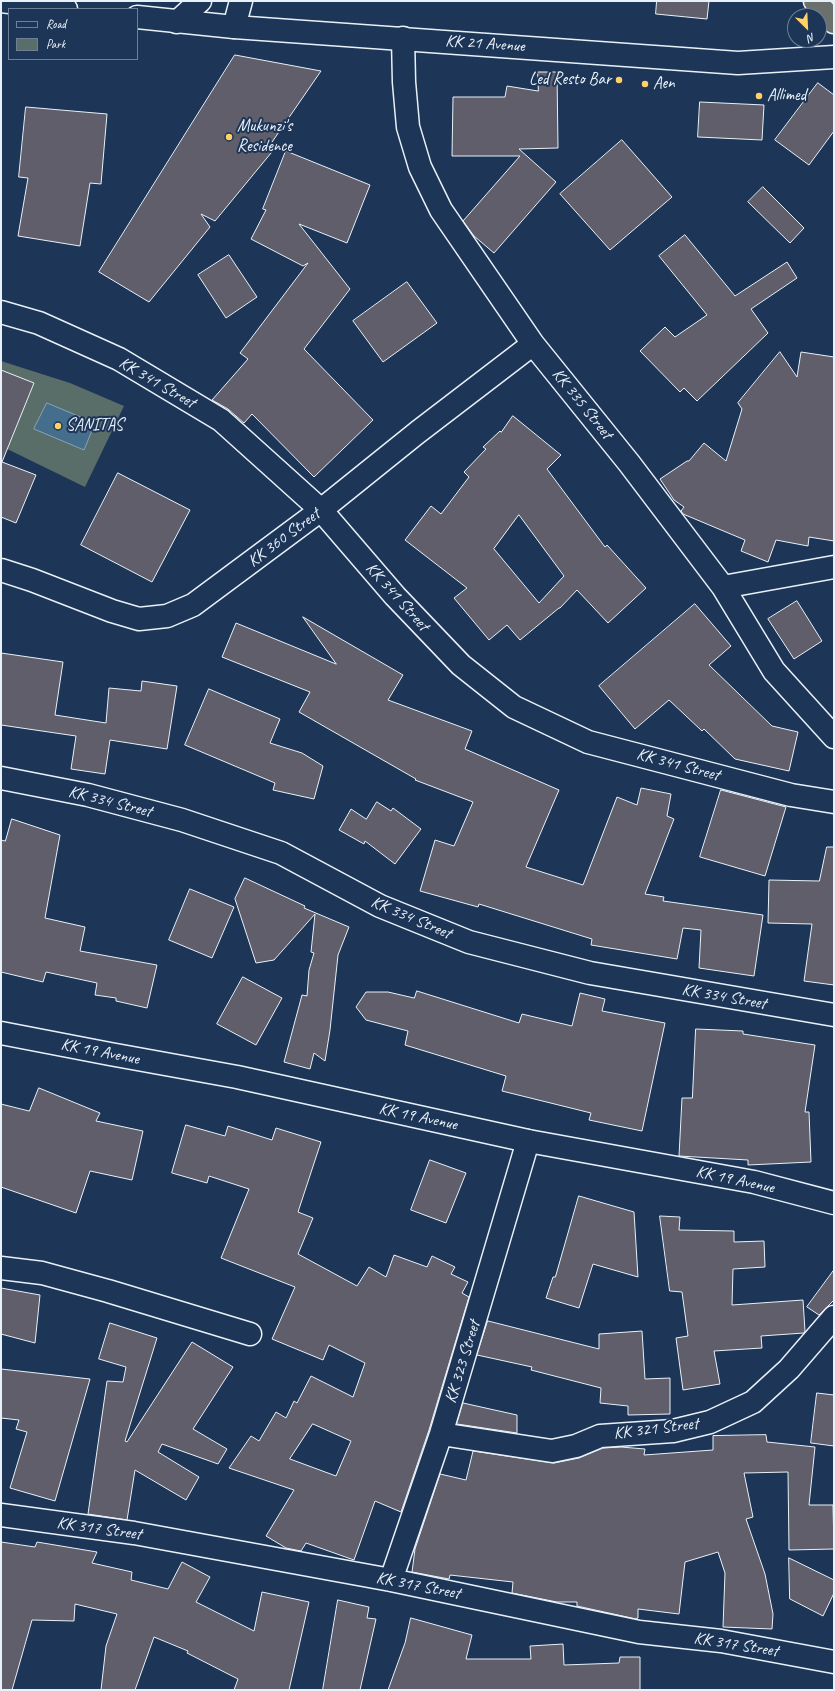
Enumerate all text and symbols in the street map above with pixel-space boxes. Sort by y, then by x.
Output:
legend [8,8,138,60]
north arrow [787,8,827,48]
text: Road [46,16,66,32]
text: N [806,30,817,46]
street label: KK 21 Avenue [445,31,525,57]
text: Park [46,36,65,52]
place label: Led Resto Bar [529,70,611,90]
place label: Aen [653,74,675,94]
marker: Led Resto Bar [614,75,624,85]
marker: Aen [640,79,650,89]
place label: Allimed [767,86,806,106]
marker: Allimed [754,91,764,101]
place label: Mukunzi's Residence [237,117,292,157]
marker: Mukunzi's Residence [224,132,234,142]
street label: KK 341 Street [115,353,199,413]
street label: KK 335 Street [547,365,617,443]
place label: SANITAS [66,416,123,436]
marker: SANITAS [53,421,63,431]
street label: KK 360 Street [244,504,324,572]
street label: KK 341 Street [361,559,433,635]
street label: KK 341 Street [634,744,722,786]
street label: KK 334 Street [66,782,154,822]
street label: KK 334 Street [368,892,454,944]
street label: KK 334 Street [680,980,768,1014]
street label: KK 19 Avenue [59,1034,141,1070]
street label: KK 19 Avenue [377,1099,459,1135]
street label: KK 19 Avenue [694,1162,776,1198]
street label: KK 323 Street [441,1318,485,1406]
street label: KK 321 Street [613,1414,699,1444]
street label: KK 317 Street [55,1513,143,1545]
street label: KK 317 Street [374,1568,462,1604]
street label: KK 317 Street [692,1628,780,1662]

